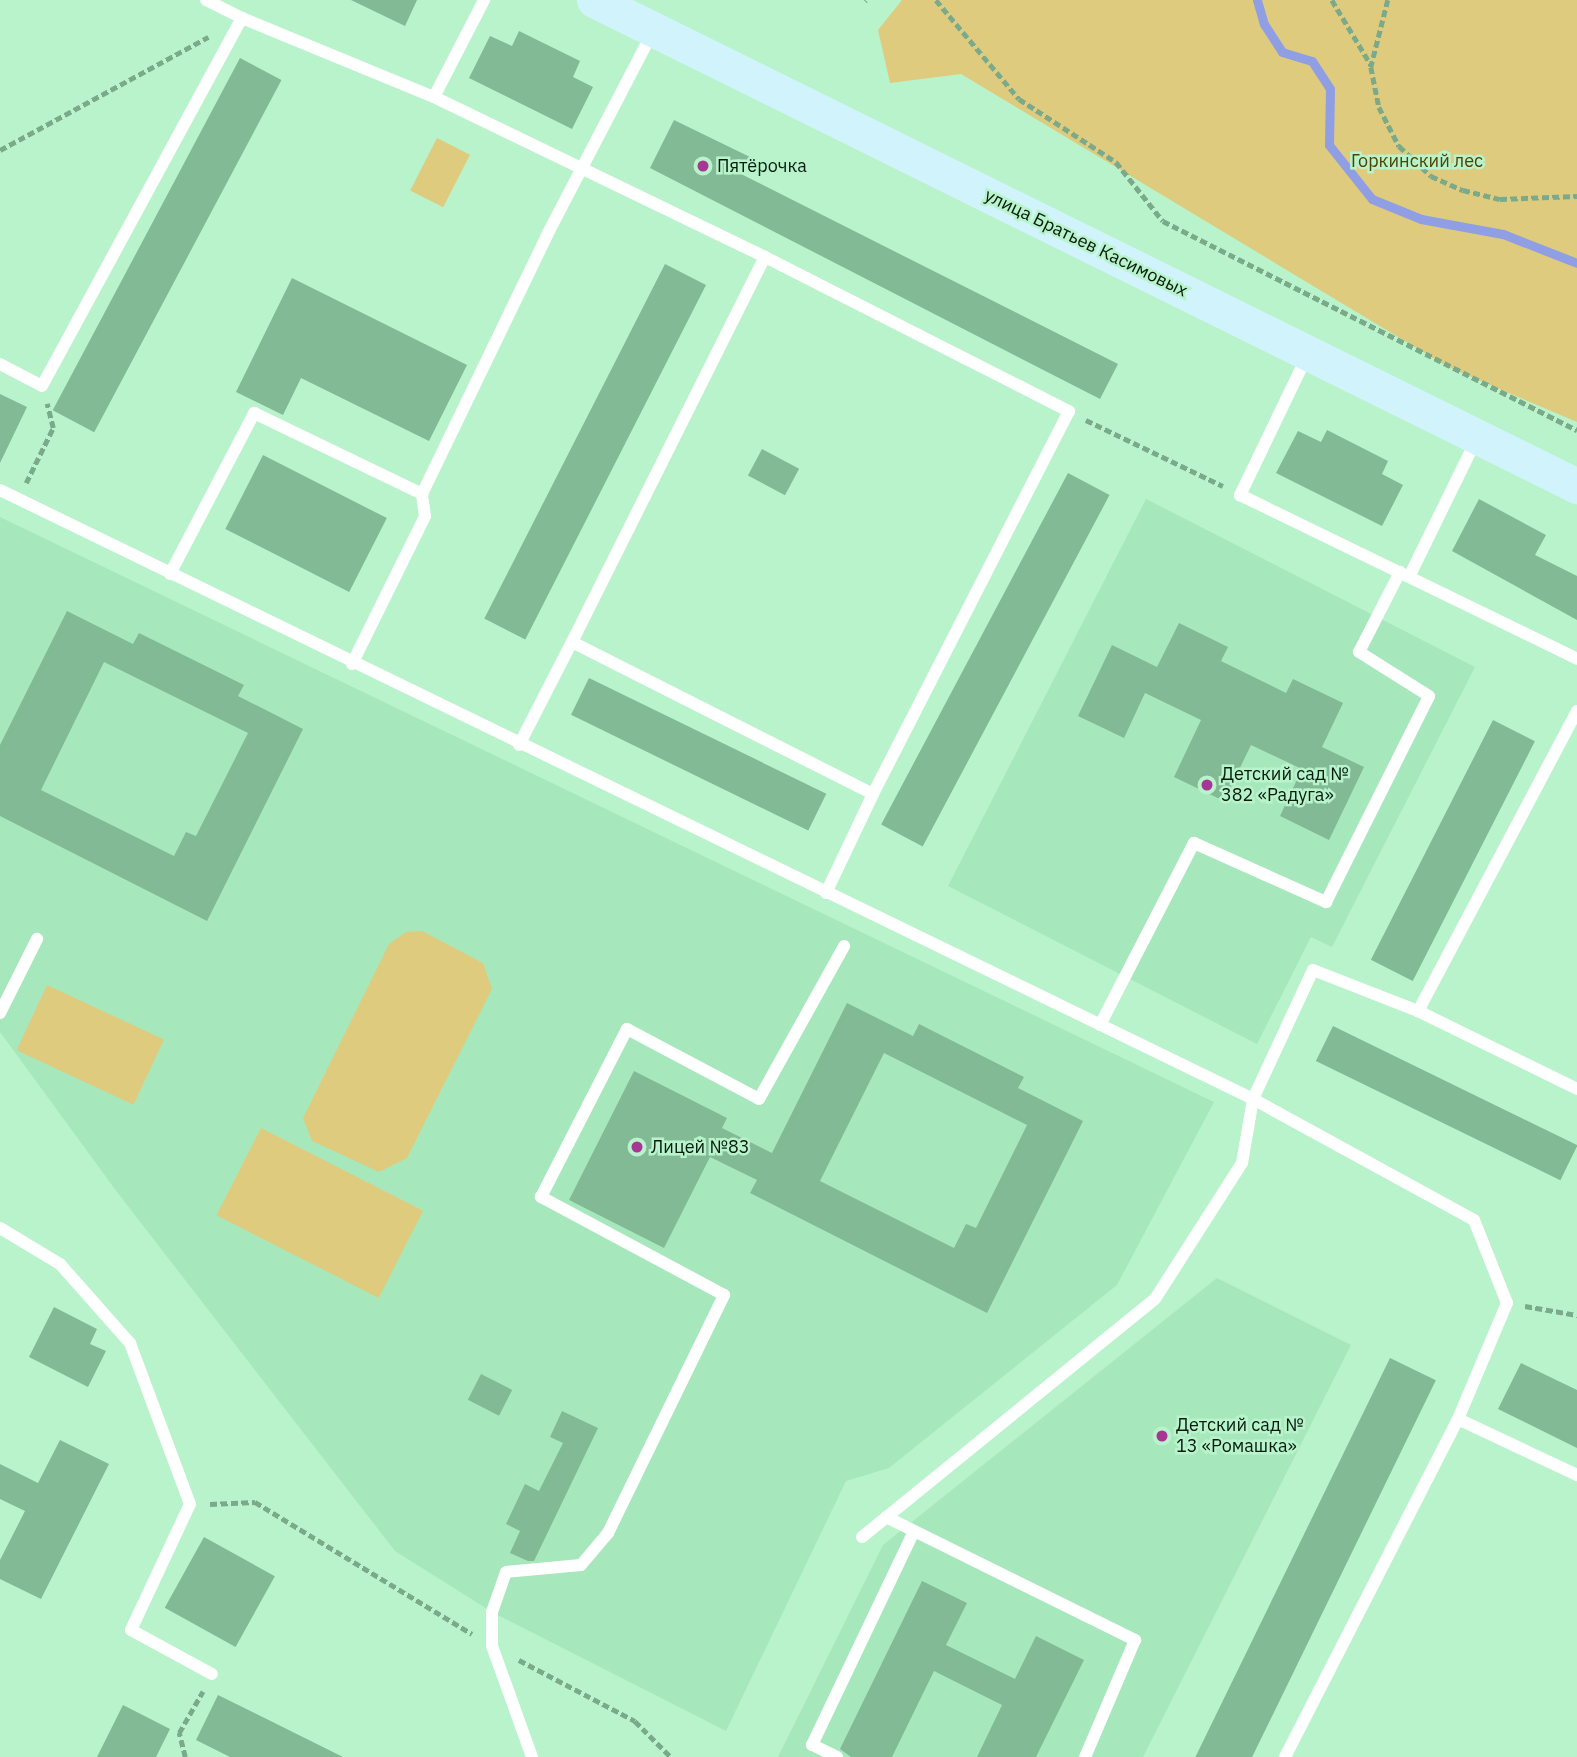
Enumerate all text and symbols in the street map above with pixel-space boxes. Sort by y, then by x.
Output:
park label: Горкинский лес [1351,150,1483,172]
place label: Пятёрочка [717,155,807,177]
marker: Пятёрочка [695,158,711,174]
street label: улица Братьев Касимовых [981,184,1191,302]
place label: Детский сад № 382 «Радуга» [1221,764,1349,806]
marker: Детский сад № 382 «Радуга» [1199,777,1215,793]
place label: Лицей №83 [651,1136,749,1158]
marker: Лицей №83 [629,1139,645,1155]
place label: Детский сад № 13 «Ромашка» [1176,1415,1304,1458]
marker: Детский сад № 13 «Ромашка» [1154,1428,1170,1444]

